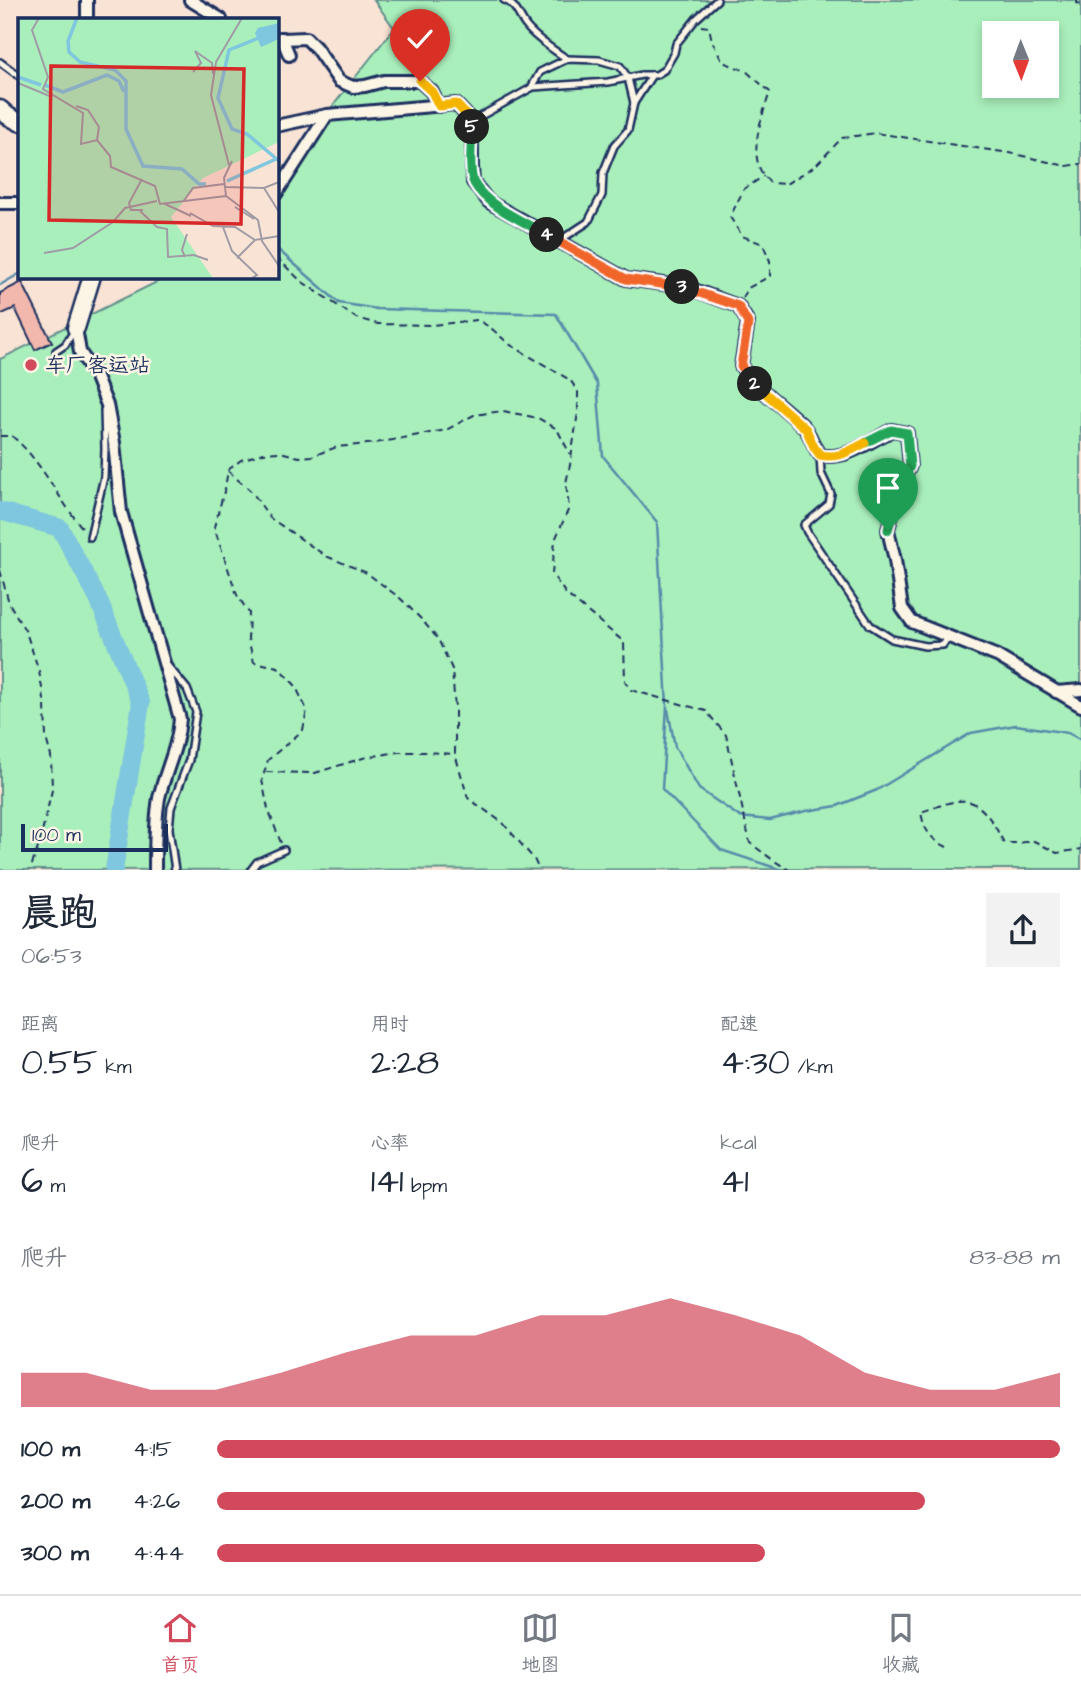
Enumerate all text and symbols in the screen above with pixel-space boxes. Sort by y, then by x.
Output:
pin [390,9,450,81]
inset map [18,18,278,278]
icon: check [401,20,439,58]
north arrow [982,21,1059,98]
map controls [982,21,1059,98]
pin: 5 [454,110,490,144]
text: 5 [465,113,478,140]
pin: 4 [530,218,564,252]
text: 4 [540,221,553,248]
pin: 3 [664,270,700,304]
text: 3 [677,273,686,300]
place label: 车厂客运站 [45,351,150,380]
marker: 车厂客运站 [23,357,39,373]
pin: 2 [738,366,772,402]
text: 2 [749,370,760,397]
pin [858,458,918,530]
icon: arrive [869,469,907,507]
scale bar [21,820,168,852]
text: 100 m [32,822,81,849]
text: 晨跑 [21,888,97,940]
button: share [986,893,1060,967]
text: 06:53 [21,940,82,972]
text: 距离 [21,1011,59,1038]
text: 用时 [371,1011,409,1038]
text: 配速 [720,1011,758,1038]
text: 0.55 [21,1038,98,1087]
text: 2:28 [371,1038,439,1087]
text: 4:30 [720,1038,790,1087]
text: km [98,1054,132,1081]
text: /km [790,1054,833,1081]
text: 爬升 [21,1130,59,1157]
text: 心率 [371,1130,409,1157]
text: kcal [720,1130,757,1157]
text: 6 [21,1157,43,1206]
text: 141 [371,1157,403,1206]
text: 41 [720,1157,749,1206]
text: m [43,1173,65,1200]
text: bpm [403,1173,447,1200]
text: 83–88 m [969,1241,1060,1273]
text: 爬升 [21,1242,67,1274]
text: 100 m [21,1433,80,1465]
text: 4:15 [133,1433,172,1465]
text: 200 m [21,1485,90,1517]
text: 4:26 [133,1485,180,1517]
text: 300 m [21,1537,89,1569]
text: 4:44 [133,1537,184,1569]
tab: 首页 [161,1609,199,1679]
tab: 地图 [521,1609,560,1679]
tab: 收藏 [882,1609,920,1679]

